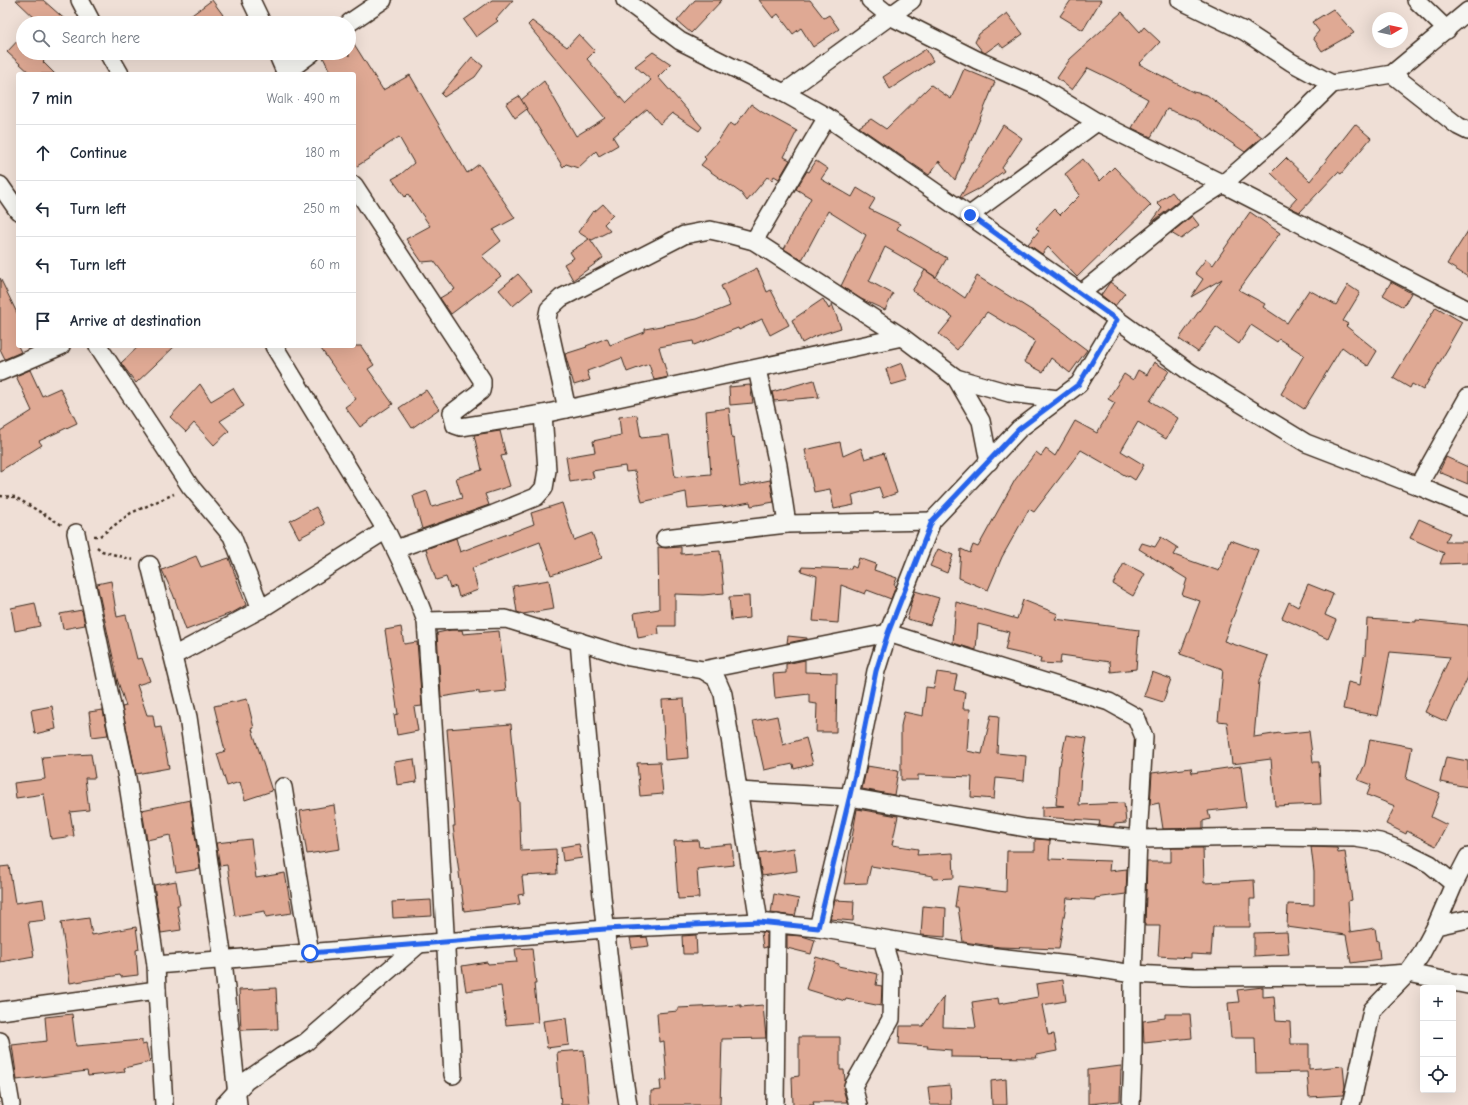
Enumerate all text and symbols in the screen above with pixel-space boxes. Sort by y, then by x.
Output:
north arrow [1372,12,1408,48]
search box [16,16,356,60]
icon: search [30,27,52,49]
text: Search here [62,29,140,47]
text: 7 min [32,89,73,108]
text: Walk · 490 m [267,91,340,106]
icon: ahead [32,142,54,164]
text: Continue [70,144,127,162]
text: 180 m [305,145,340,160]
icon: left [32,198,54,220]
text: Turn left [70,200,126,218]
text: 250 m [303,201,340,216]
route end [961,206,979,224]
icon: left [32,254,54,276]
text: Turn left [70,256,126,274]
text: 60 m [310,257,340,272]
icon: arrive [32,310,54,332]
text: Arrive at destination [70,312,201,330]
route start [301,944,319,962]
map controls [1420,985,1456,1093]
button: + [1420,985,1456,1021]
button: − [1420,1021,1456,1057]
button: locate [1420,1057,1456,1093]

